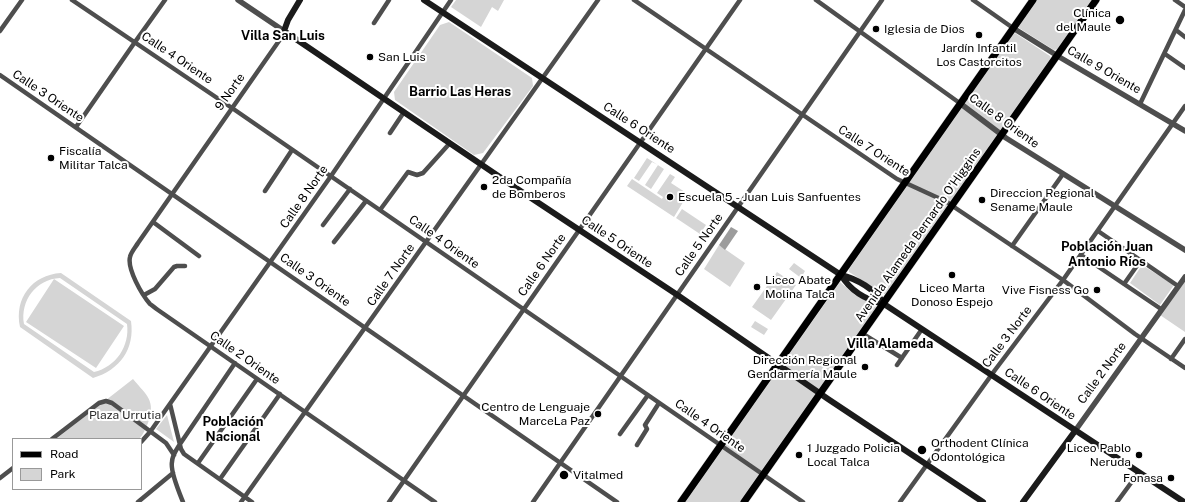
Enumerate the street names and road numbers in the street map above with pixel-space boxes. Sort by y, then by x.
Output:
street label: Calle 4 Oriente [139,29,215,87]
street label: Calle 9 Oriente [1065,43,1143,97]
street label: Calle 3 Oriente [10,67,86,125]
street label: 9 Norte [212,71,248,113]
street label: Calle 8 Oriente [966,91,1042,151]
street label: Calle 6 Oriente [600,99,678,157]
street label: Calle 7 Oriente [835,122,913,180]
street label: Avenida Alameda Bernardo O'Higgins [852,145,984,325]
street label: Calle 8 Norte [277,163,331,231]
street label: Calle 5 Norte [672,211,726,279]
street label: Calle 4 Oriente [406,212,482,272]
street label: Calle 5 Oriente [579,213,655,271]
street label: Calle 6 Norte [515,231,569,299]
street label: Calle 7 Norte [364,241,418,309]
street label: Calle 3 Oriente [277,250,353,310]
street label: Calle 3 Norte [979,303,1035,371]
street label: Calle 2 Oriente [207,328,283,388]
street label: Calle 2 Norte [1075,339,1129,407]
street label: Calle 6 Oriente [1002,365,1078,423]
street label: Calle 4 Oriente [672,396,748,456]

